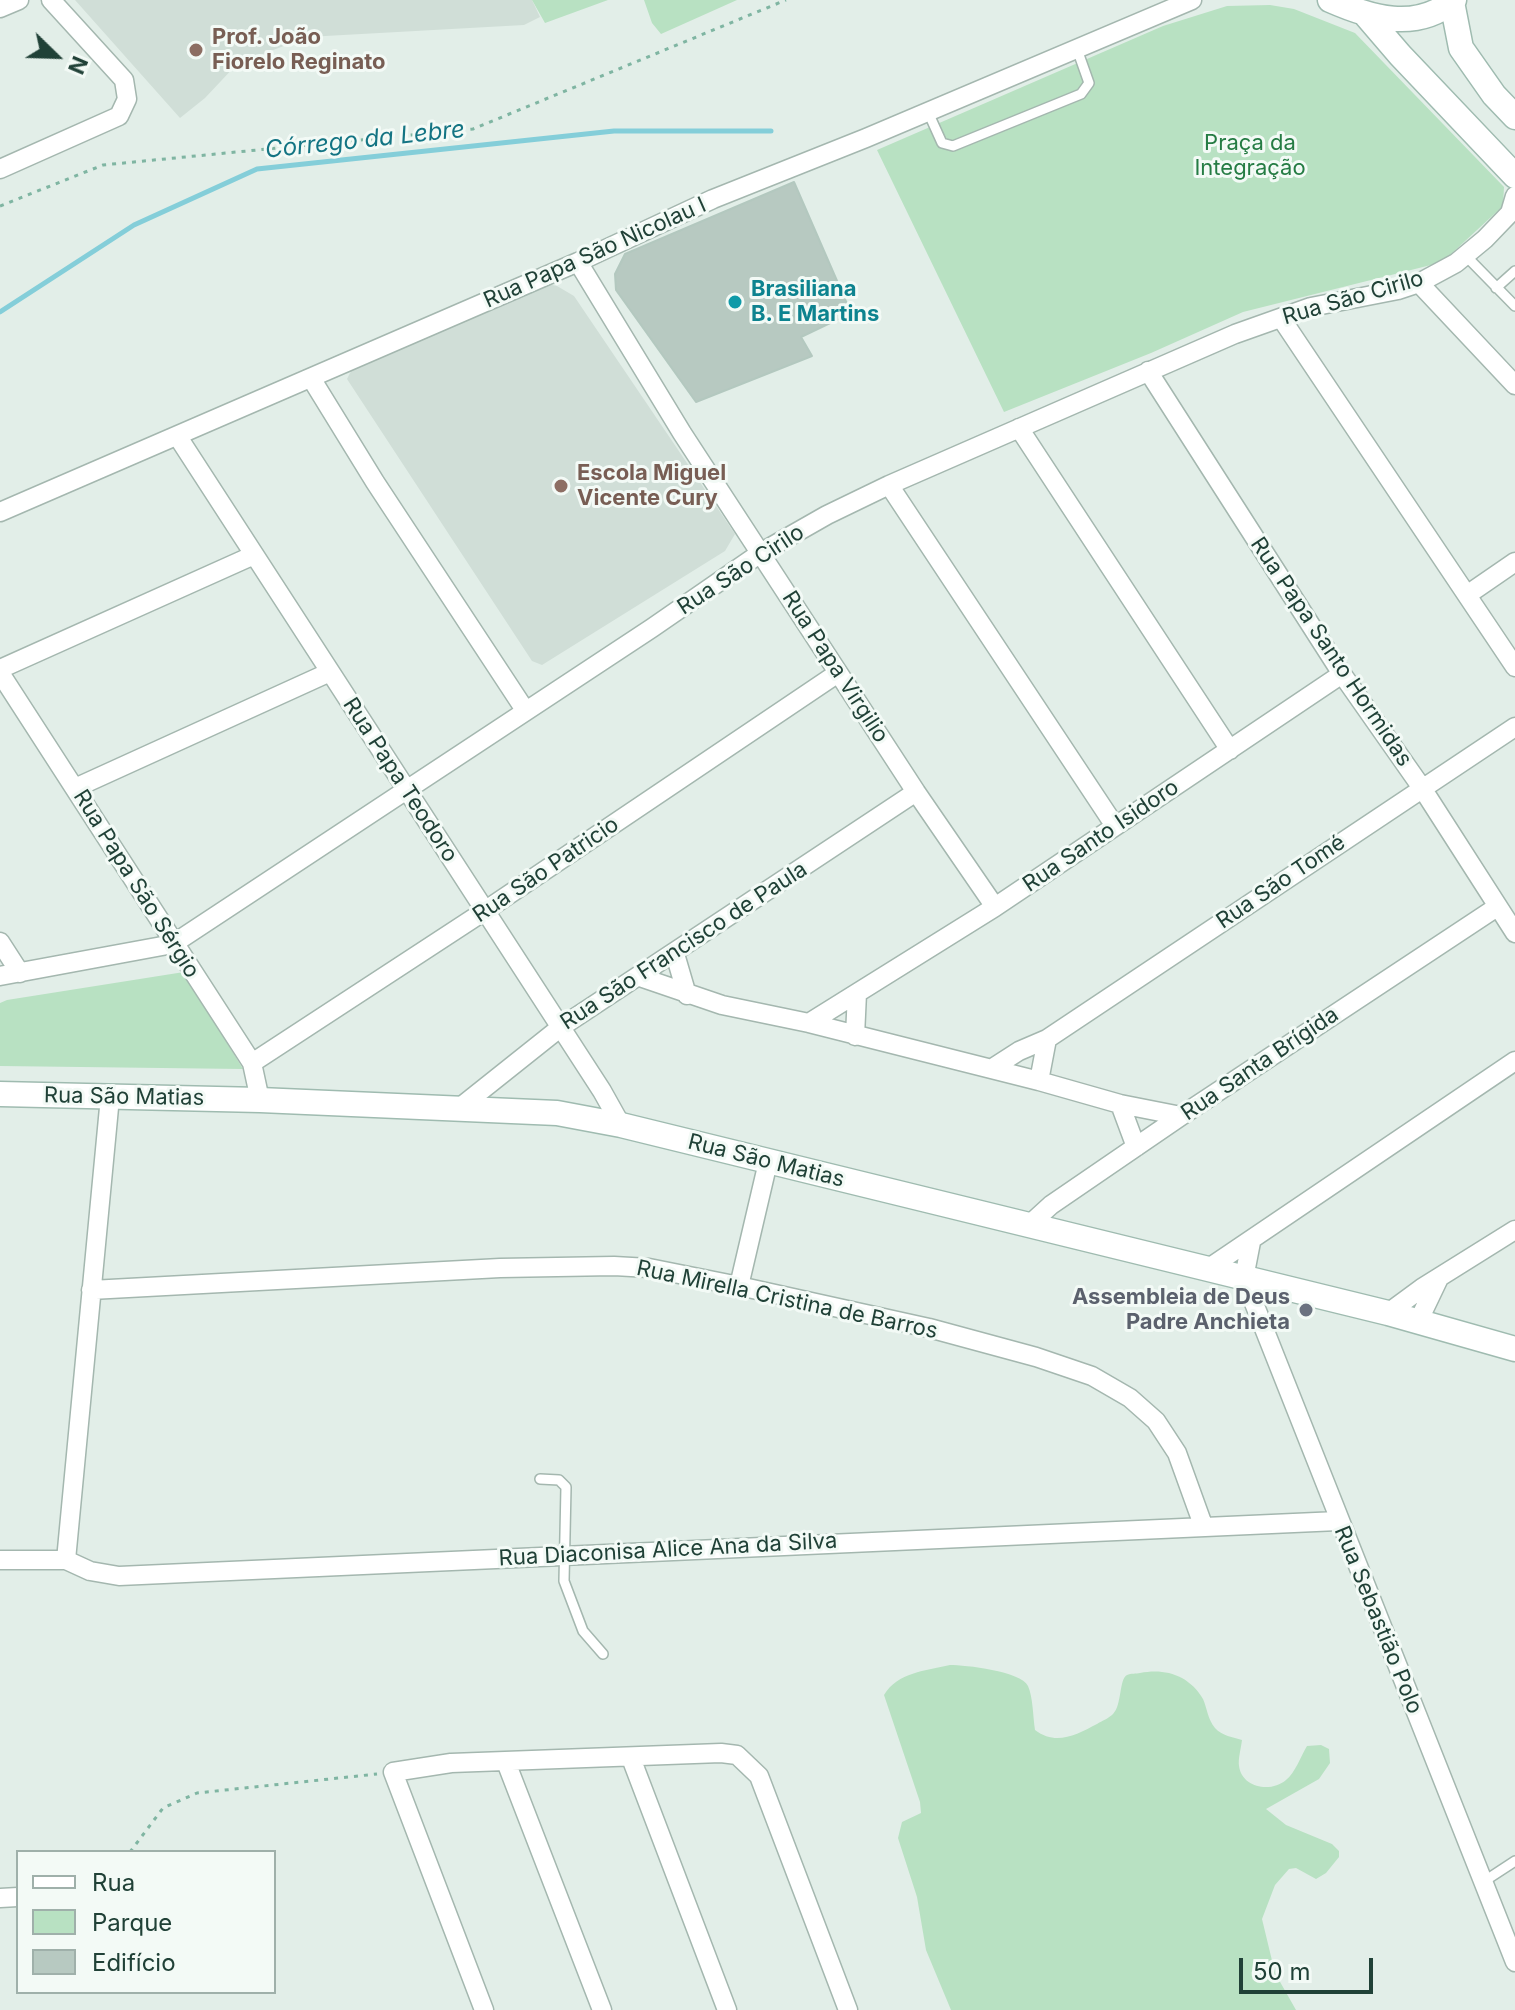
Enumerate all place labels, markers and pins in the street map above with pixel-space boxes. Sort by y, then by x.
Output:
place label: Prof. João Fiorelo Reginato [212,24,386,76]
marker: Prof. João Fiorelo Reginato [187,41,205,59]
place label: Brasiliana B. E Martins [751,276,879,328]
marker: Brasiliana B. E Martins [726,293,744,311]
place label: Escola Miguel Vicente Cury [577,460,726,512]
marker: Escola Miguel Vicente Cury [552,477,570,495]
place label: Assembleia de Deus Padre Anchieta [1072,1284,1290,1336]
marker: Assembleia de Deus Padre Anchieta [1297,1301,1315,1319]

